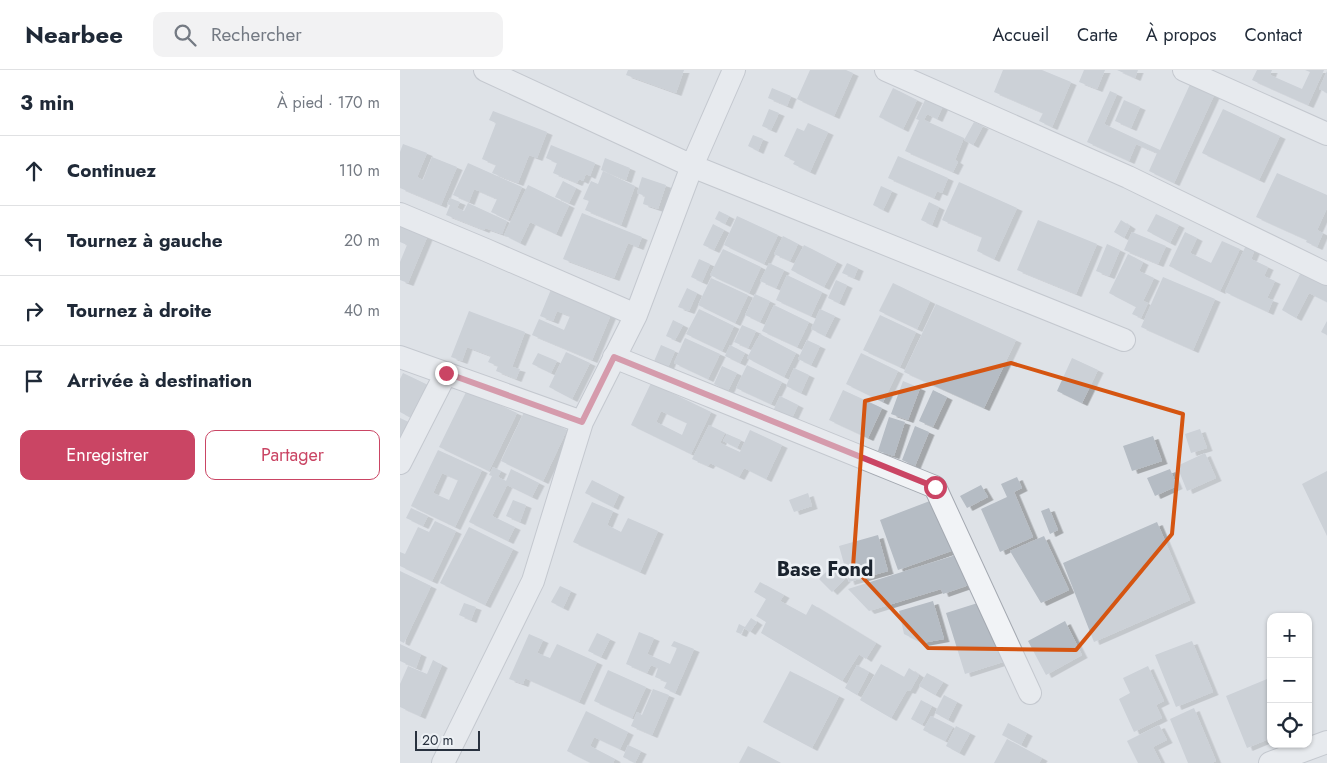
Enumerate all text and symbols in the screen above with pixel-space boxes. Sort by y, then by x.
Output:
search box [153,12,503,57]
text: Nearbee [25,17,123,52]
icon: search [171,21,199,49]
text: Rechercher [211,21,302,48]
text: Accueil [992,22,1049,48]
text: Carte [1077,22,1118,48]
text: À propos [1146,22,1216,48]
text: Contact [1244,22,1302,48]
text: 3 min [20,88,74,118]
text: À pied · 170 m [277,91,380,114]
icon: ahead [20,157,48,185]
text: Continuez [67,157,156,184]
text: 110 m [339,159,380,182]
icon: left [20,227,48,255]
text: Tournez à gauche [67,227,223,254]
text: 20 m [344,229,380,252]
icon: right [20,297,48,325]
text: Tournez à droite [67,297,212,324]
text: 40 m [344,299,380,322]
route end [435,362,458,385]
icon: arrive [20,367,48,395]
text: Arrivée à destination [67,367,252,394]
button: Enregistrer [20,430,195,480]
button: Partager [205,430,380,480]
route start [924,476,947,499]
district label: Base Fond [777,555,873,584]
map controls [1267,613,1312,748]
button: + [1267,613,1312,658]
button: − [1267,658,1312,703]
button: locate [1267,703,1312,748]
scale bar [415,728,480,751]
text: 20 m [422,730,454,750]

